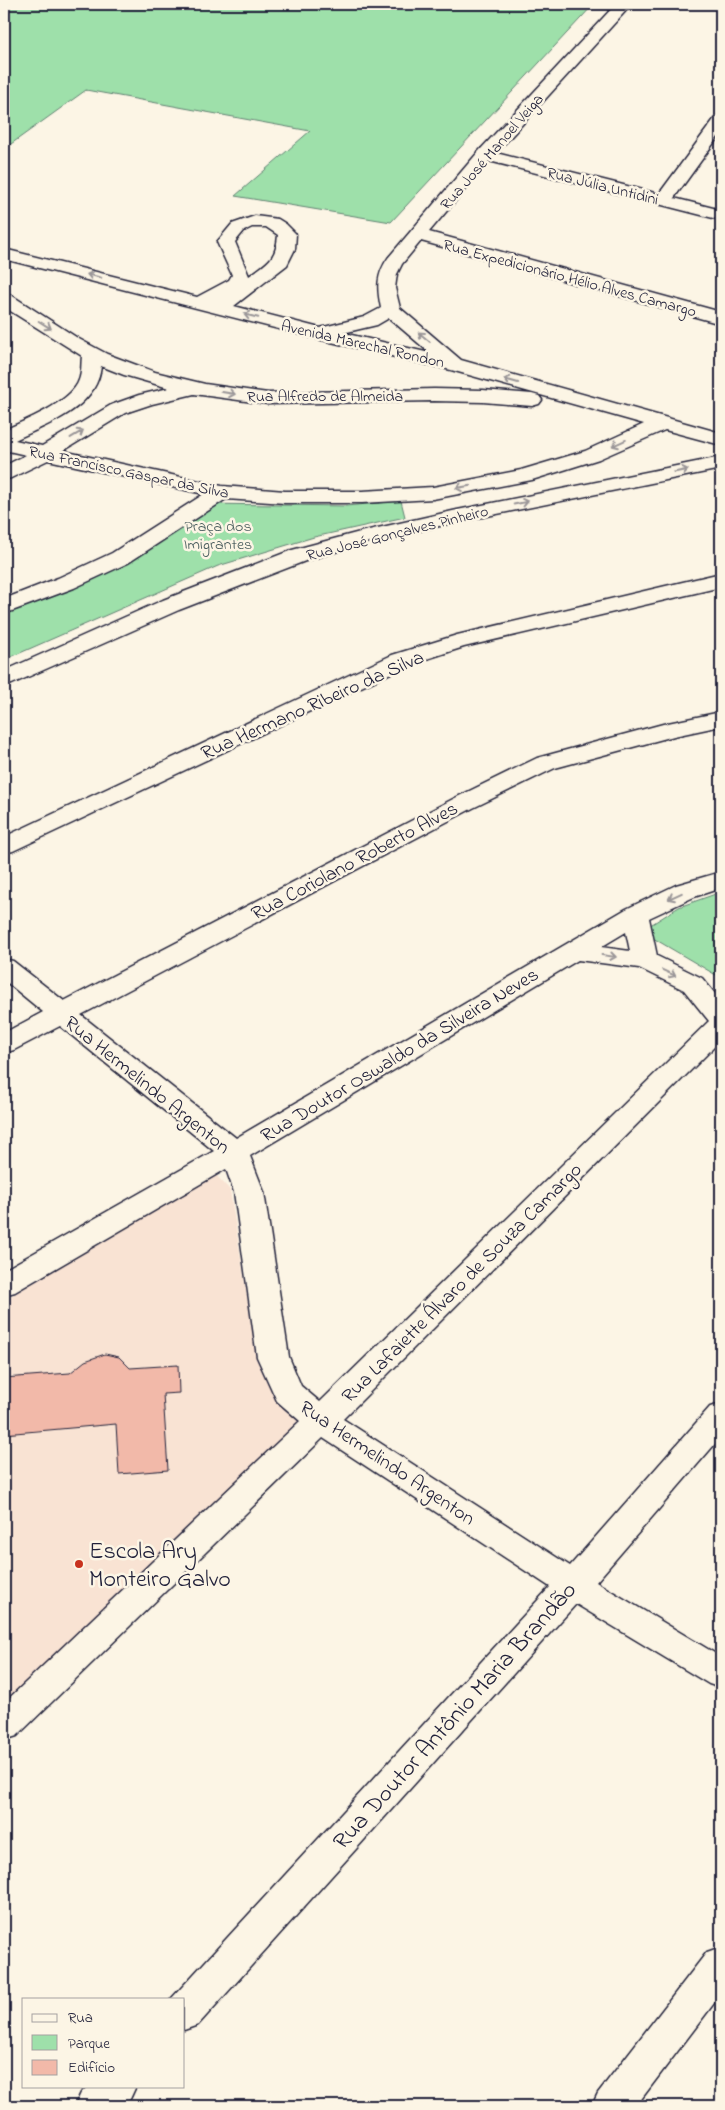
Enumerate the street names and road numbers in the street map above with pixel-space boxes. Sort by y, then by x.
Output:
street label: Rua José Manoel Veiga [435,89,550,216]
street label: Rua Júlia Untidini [544,161,661,212]
street label: Rua Expedicionário Hélio Alves Camargo [440,234,699,324]
street label: Avenida Marechal Rondon [279,314,447,375]
street label: Rua Alfredo de Almeida [247,385,403,409]
street label: Rua Francisco Gaspar da Silva [26,440,231,506]
street label: Rua José Gonçalves Pinheiro [304,500,491,568]
street label: Rua Hermano Ribeiro da Silva [197,644,429,769]
street label: Rua Coriolano Roberto Alves [247,795,464,929]
street label: Rua Doutor Oswaldo da Silveira Neves [256,961,545,1151]
street label: Rua Hermelindo Argenton [57,1010,236,1163]
street label: Rua Lafaiette Álvaro de Souza Camargo [336,1157,590,1411]
street label: Rua Hermelindo Argenton [292,1394,480,1535]
street label: Rua Doutor Antônio Maria Brandão [326,1575,586,1858]

